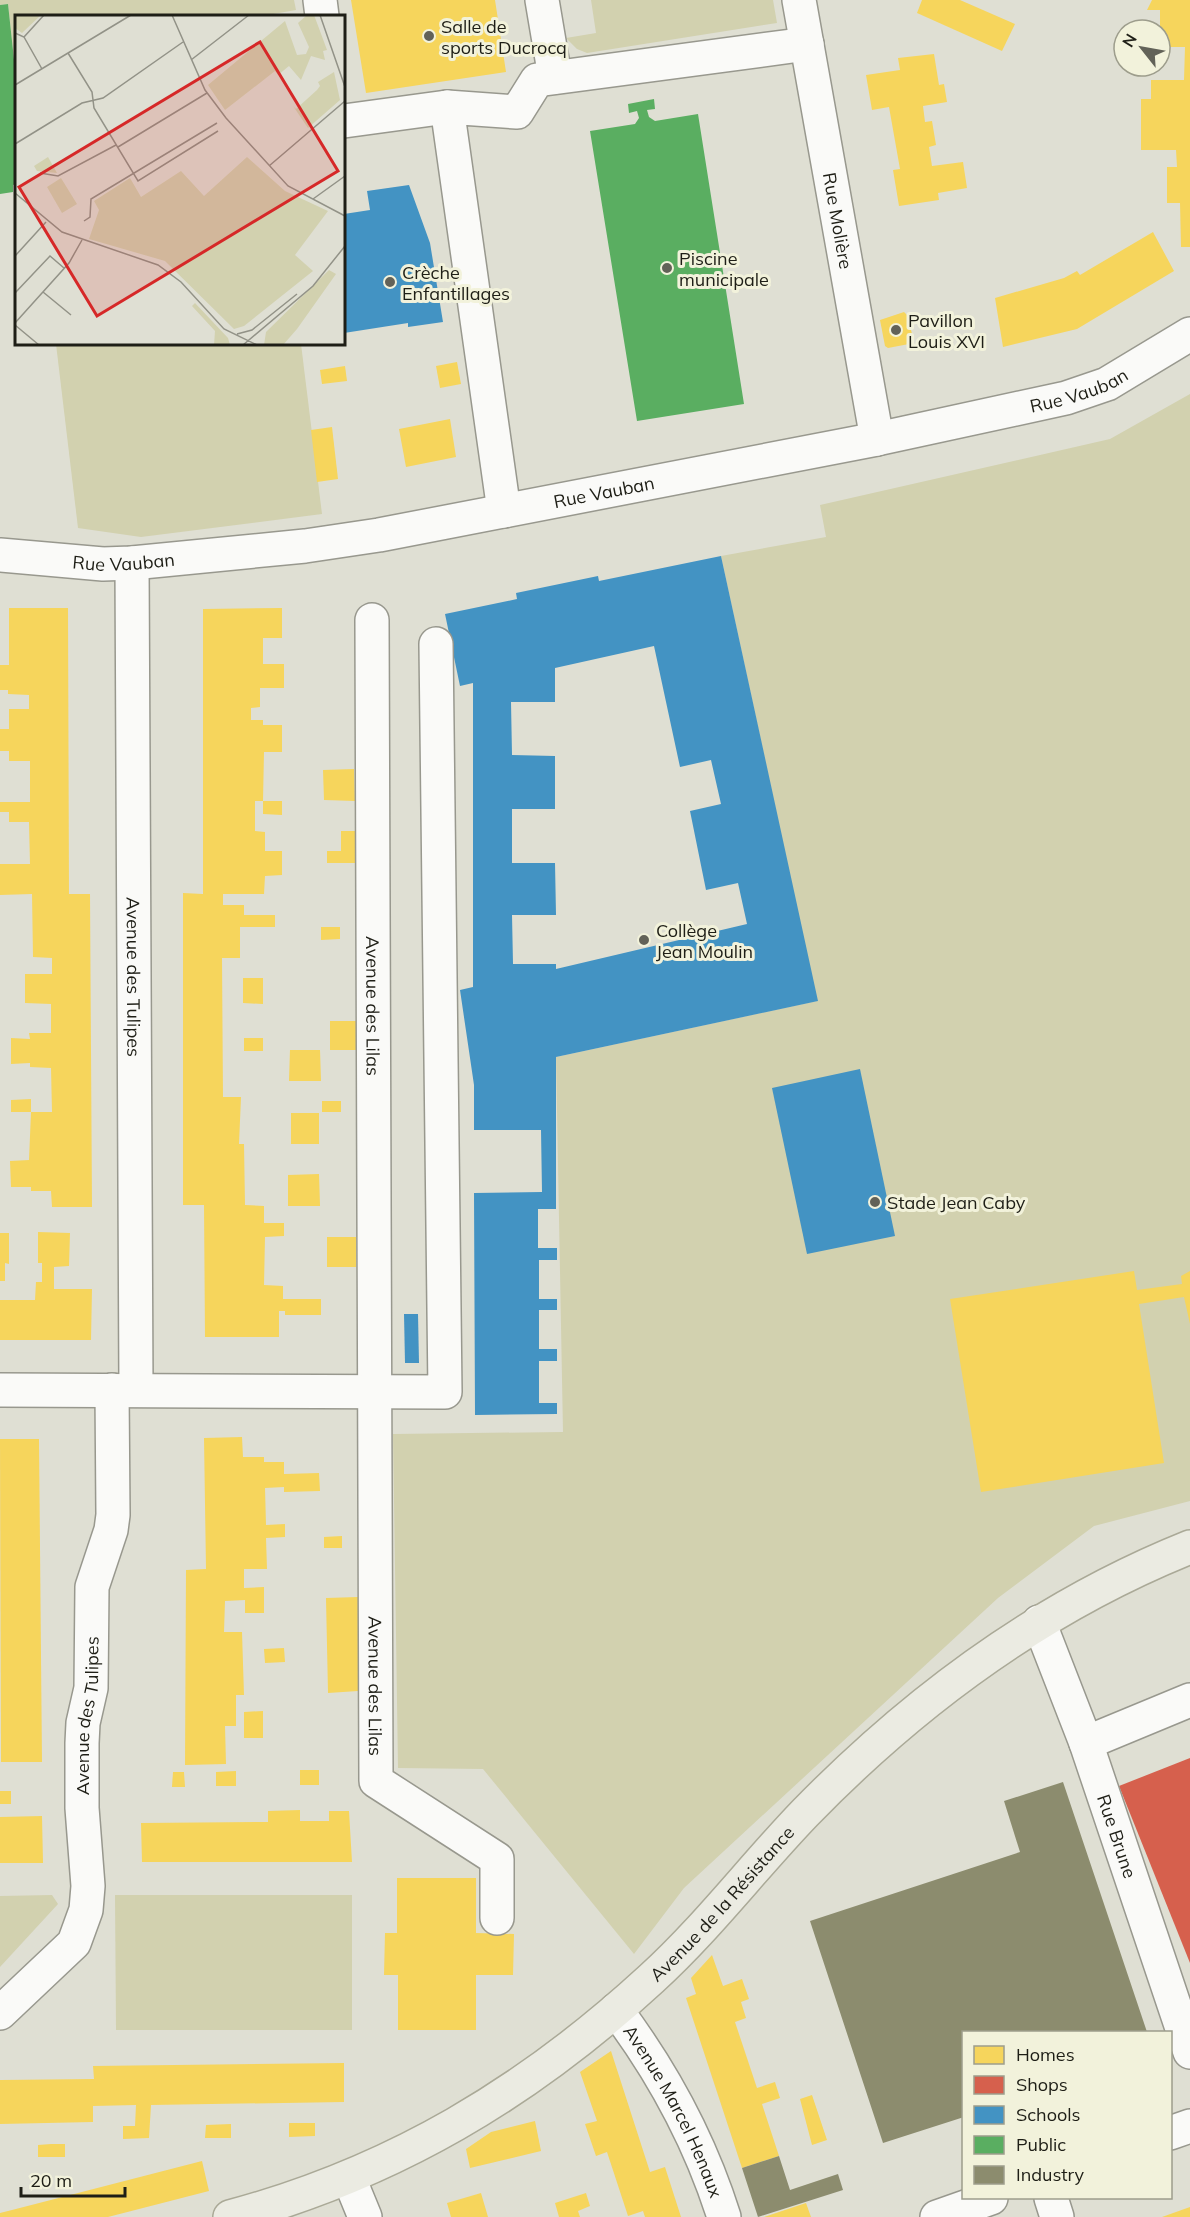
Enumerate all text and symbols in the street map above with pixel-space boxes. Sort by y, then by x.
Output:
inset map [15,15,345,345]
place label: Salle de sports Ducrocq [441,15,567,59]
north arrow [1112,18,1172,78]
marker: Salle de sports Ducrocq [422,29,436,43]
text: N [1117,30,1141,51]
street label: Rue Molière [818,170,858,271]
place label: Piscine municipale [679,247,769,291]
place label: Crèche Enfantillages [402,261,510,305]
marker: Piscine municipale [660,261,674,275]
marker: Crèche Enfantillages [383,275,397,289]
place label: Pavillon Louis XVI [908,309,985,353]
marker: Pavillon Louis XVI [889,323,903,337]
street label: Rue Vauban [1028,363,1132,417]
street label: Rue Vauban [551,471,656,513]
street label: Rue Vauban [72,547,176,576]
street label: Avenue des Tulipes [122,897,146,1057]
place label: Collège Jean Moulin [656,919,753,963]
marker: Collège Jean Moulin [637,933,651,947]
street label: Avenue des Lilas [362,936,385,1076]
place label: Stade Jean Caby [887,1191,1026,1214]
marker: Stade Jean Caby [868,1195,882,1209]
street label: Avenue des Lilas [364,1616,387,1756]
street label: Avenue des Tulipes [71,1636,103,1795]
street label: Rue Brune [1093,1791,1142,1881]
street label: Avenue de la Résistance [645,1821,799,1986]
street label: Avenue Marcel Henaux [619,2020,728,2201]
legend [962,2031,1172,2199]
text: Homes [1016,2043,1075,2066]
text: Shops [1016,2073,1068,2096]
text: Schools [1016,2103,1081,2126]
text: Public [1016,2133,1066,2156]
scale bar [21,2160,124,2198]
text: Industry [1016,2163,1085,2186]
text: 20 m [30,2169,72,2192]

